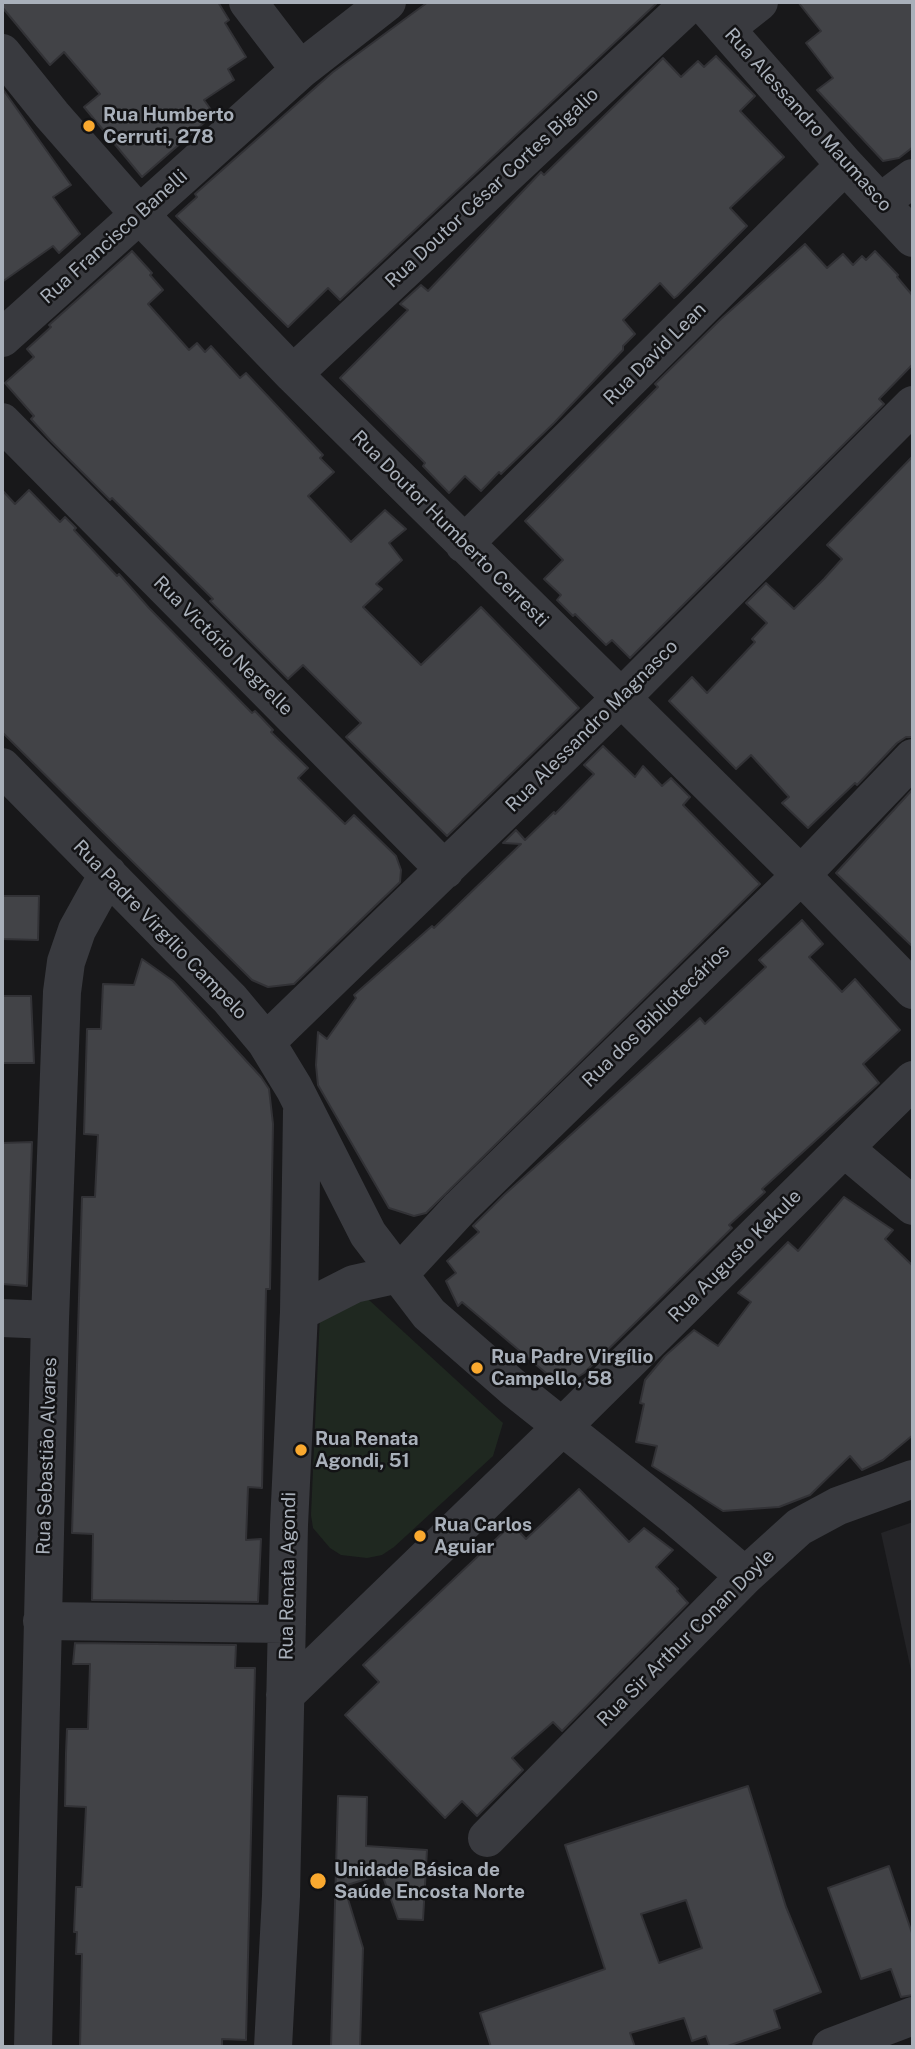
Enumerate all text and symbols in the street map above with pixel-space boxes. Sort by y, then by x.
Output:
street label: Rua Alessandro Maumasco [720,24,896,216]
street label: Rua Doutor César Cortes Bigalio [381,83,603,293]
place label: Rua Humberto Cerruti, 278 [103,104,234,148]
marker: Rua Humberto Cerruti, 278 [81,118,97,134]
street label: Rua Francisco Banelli [36,165,192,309]
street label: Rua David Lean [599,298,711,410]
street label: Rua Doutor Humberto Cerresti [347,426,553,632]
street label: Rua Victório Negrelle [149,572,297,720]
street label: Rua Alessandro Magnasco [501,635,683,817]
street label: Rua Padre Virgílio Campelo [68,836,252,1024]
street label: Rua dos Bibliotecários [578,940,734,1092]
street label: Rua Augusto Kekule [664,1185,806,1327]
place label: Rua Padre Virgílio Campello, 58 [491,1346,653,1390]
street label: Rua Sebastião Alvares [32,1357,62,1555]
marker: Rua Padre Virgílio Campello, 58 [469,1360,485,1376]
place label: Rua Renata Agondi, 51 [315,1428,419,1472]
marker: Rua Renata Agondi, 51 [293,1442,309,1458]
street label: Rua Renata Agondi [275,1492,301,1660]
place label: Rua Carlos Aguiar [434,1514,532,1558]
marker: Rua Carlos Aguiar [412,1528,428,1544]
street label: Rua Sir Arthur Conan Doyle [593,1545,779,1731]
place label: Unidade Básica de Saúde Encosta Norte [334,1859,525,1903]
marker: Unidade Básica de Saúde Encosta Norte [308,1871,328,1891]

